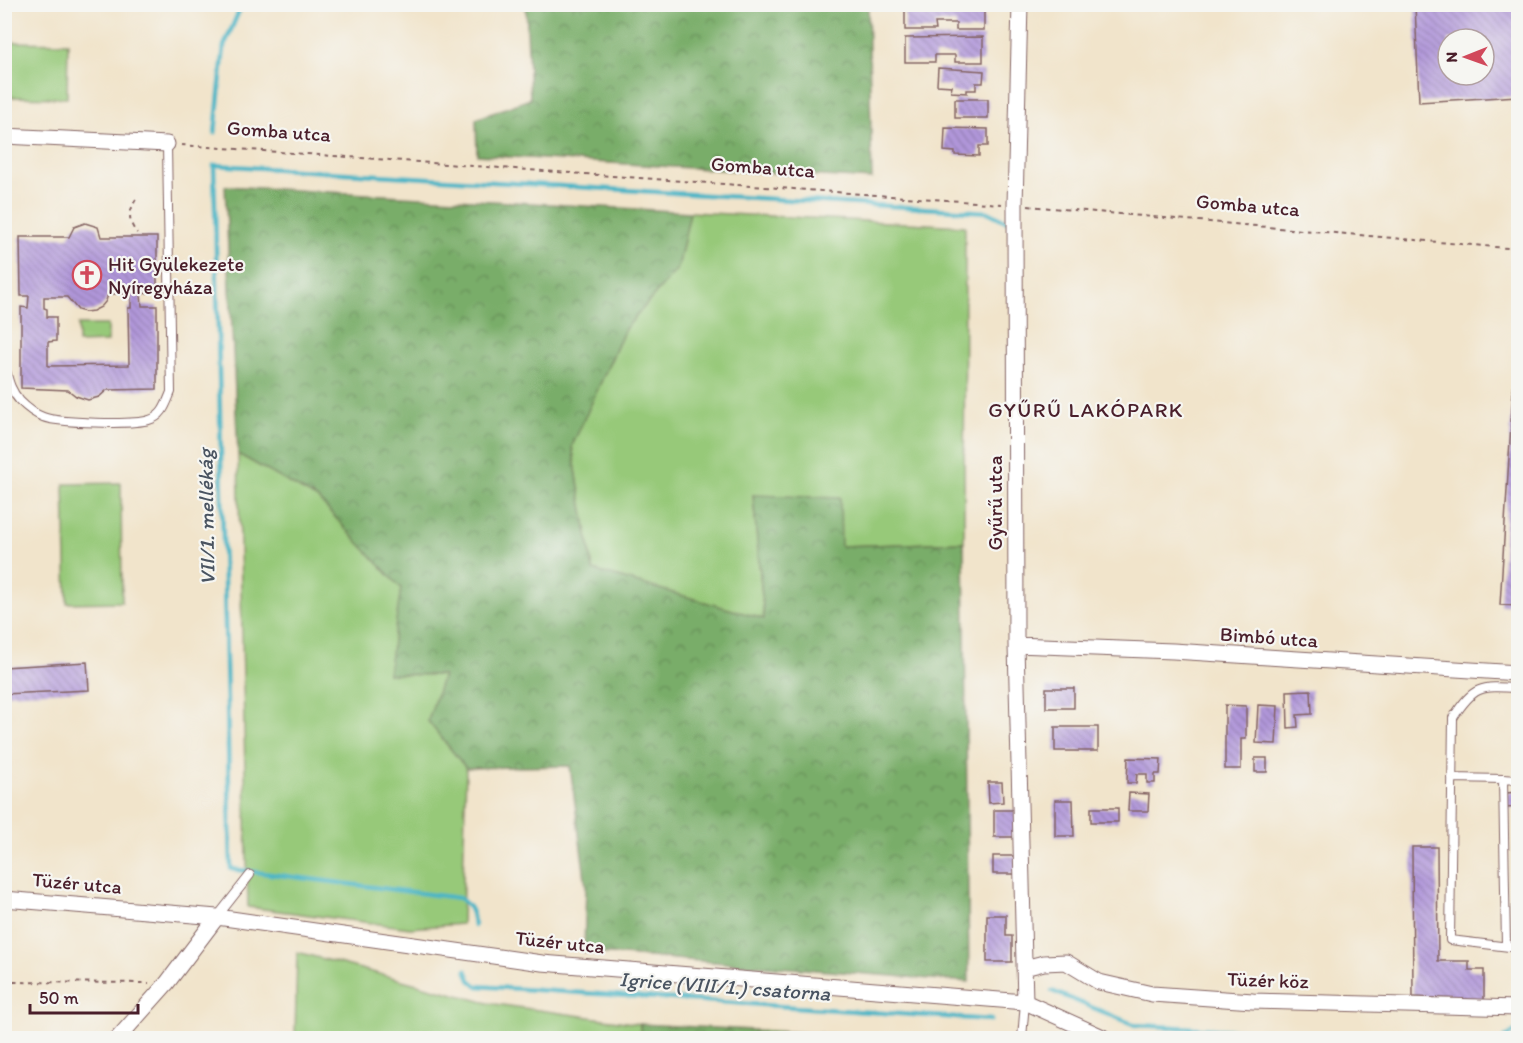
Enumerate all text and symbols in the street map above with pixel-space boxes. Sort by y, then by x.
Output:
north arrow [1436,27,1496,87]
text: N [1442,52,1461,63]
street label: Gomba utca [226,115,332,147]
street label: Gomba utca [710,151,816,183]
street label: Gomba utca [1195,189,1301,222]
place label: Hit Gyülekezete Nyíregyháza [108,252,244,299]
church icon: Hit Gyülekezete Nyíregyháza [71,259,103,291]
district label: GYŰRŰ LAKÓPARK [988,397,1184,422]
water label: VII/1. mellékág [192,446,220,585]
street label: Gyűrű utca [983,455,1007,551]
street label: Bimbó utca [1219,622,1319,652]
street label: Tüzér utca [31,867,123,899]
street label: Tüzér utca [514,925,606,959]
water label: Igrice (VIII/1.) csatorna [619,966,831,1006]
street label: Tüzér köz [1227,967,1310,993]
scale bar [30,977,138,1015]
text: 50 m [39,987,79,1009]

